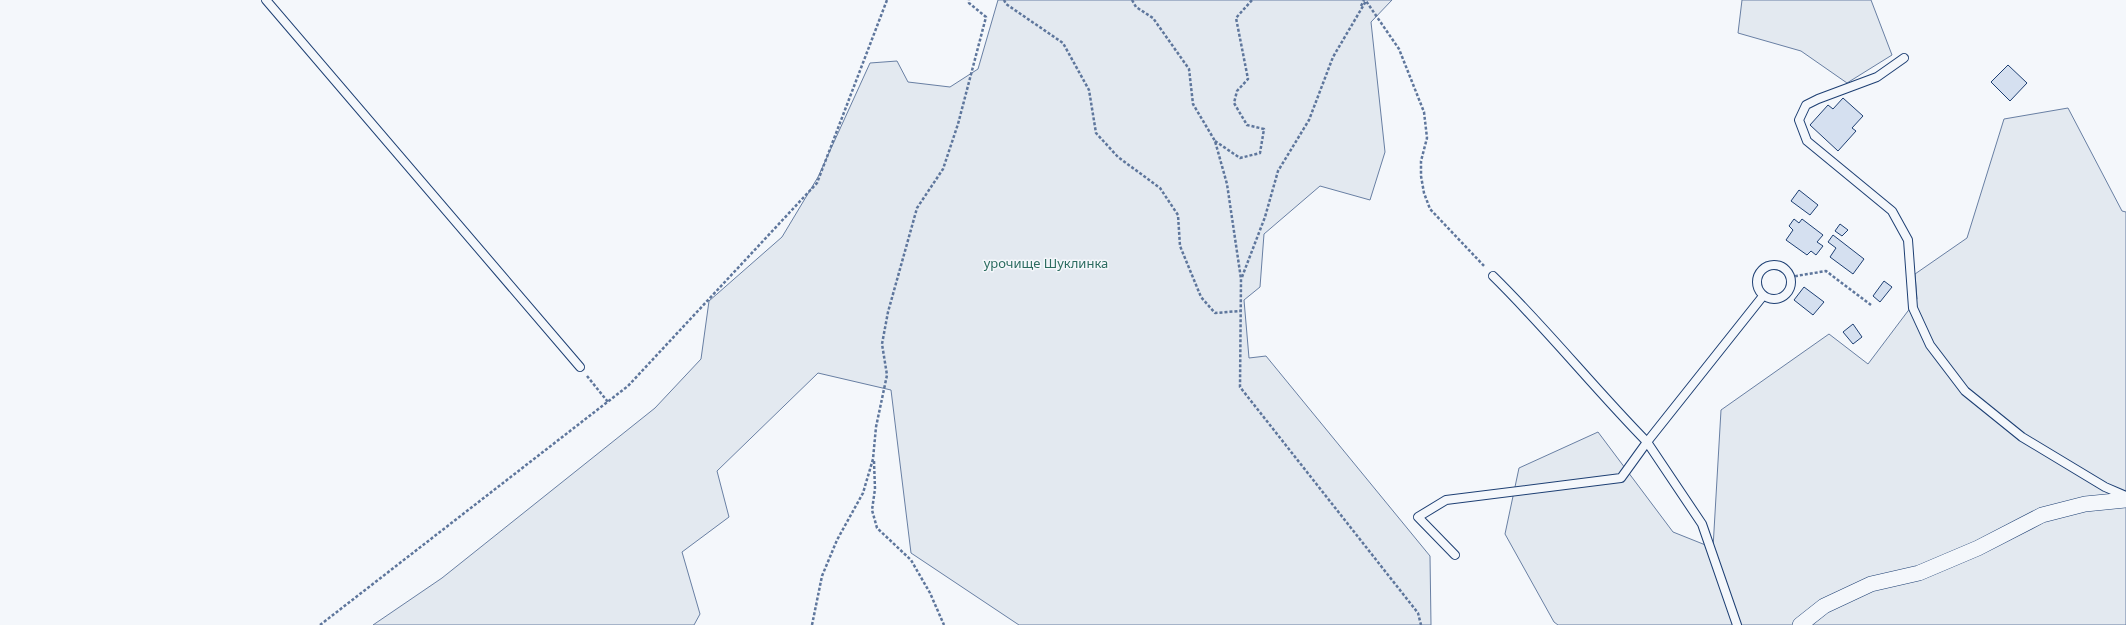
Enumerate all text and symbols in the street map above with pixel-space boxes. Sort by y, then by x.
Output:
park label: урочище Шуклинка [984,254,1108,272]

